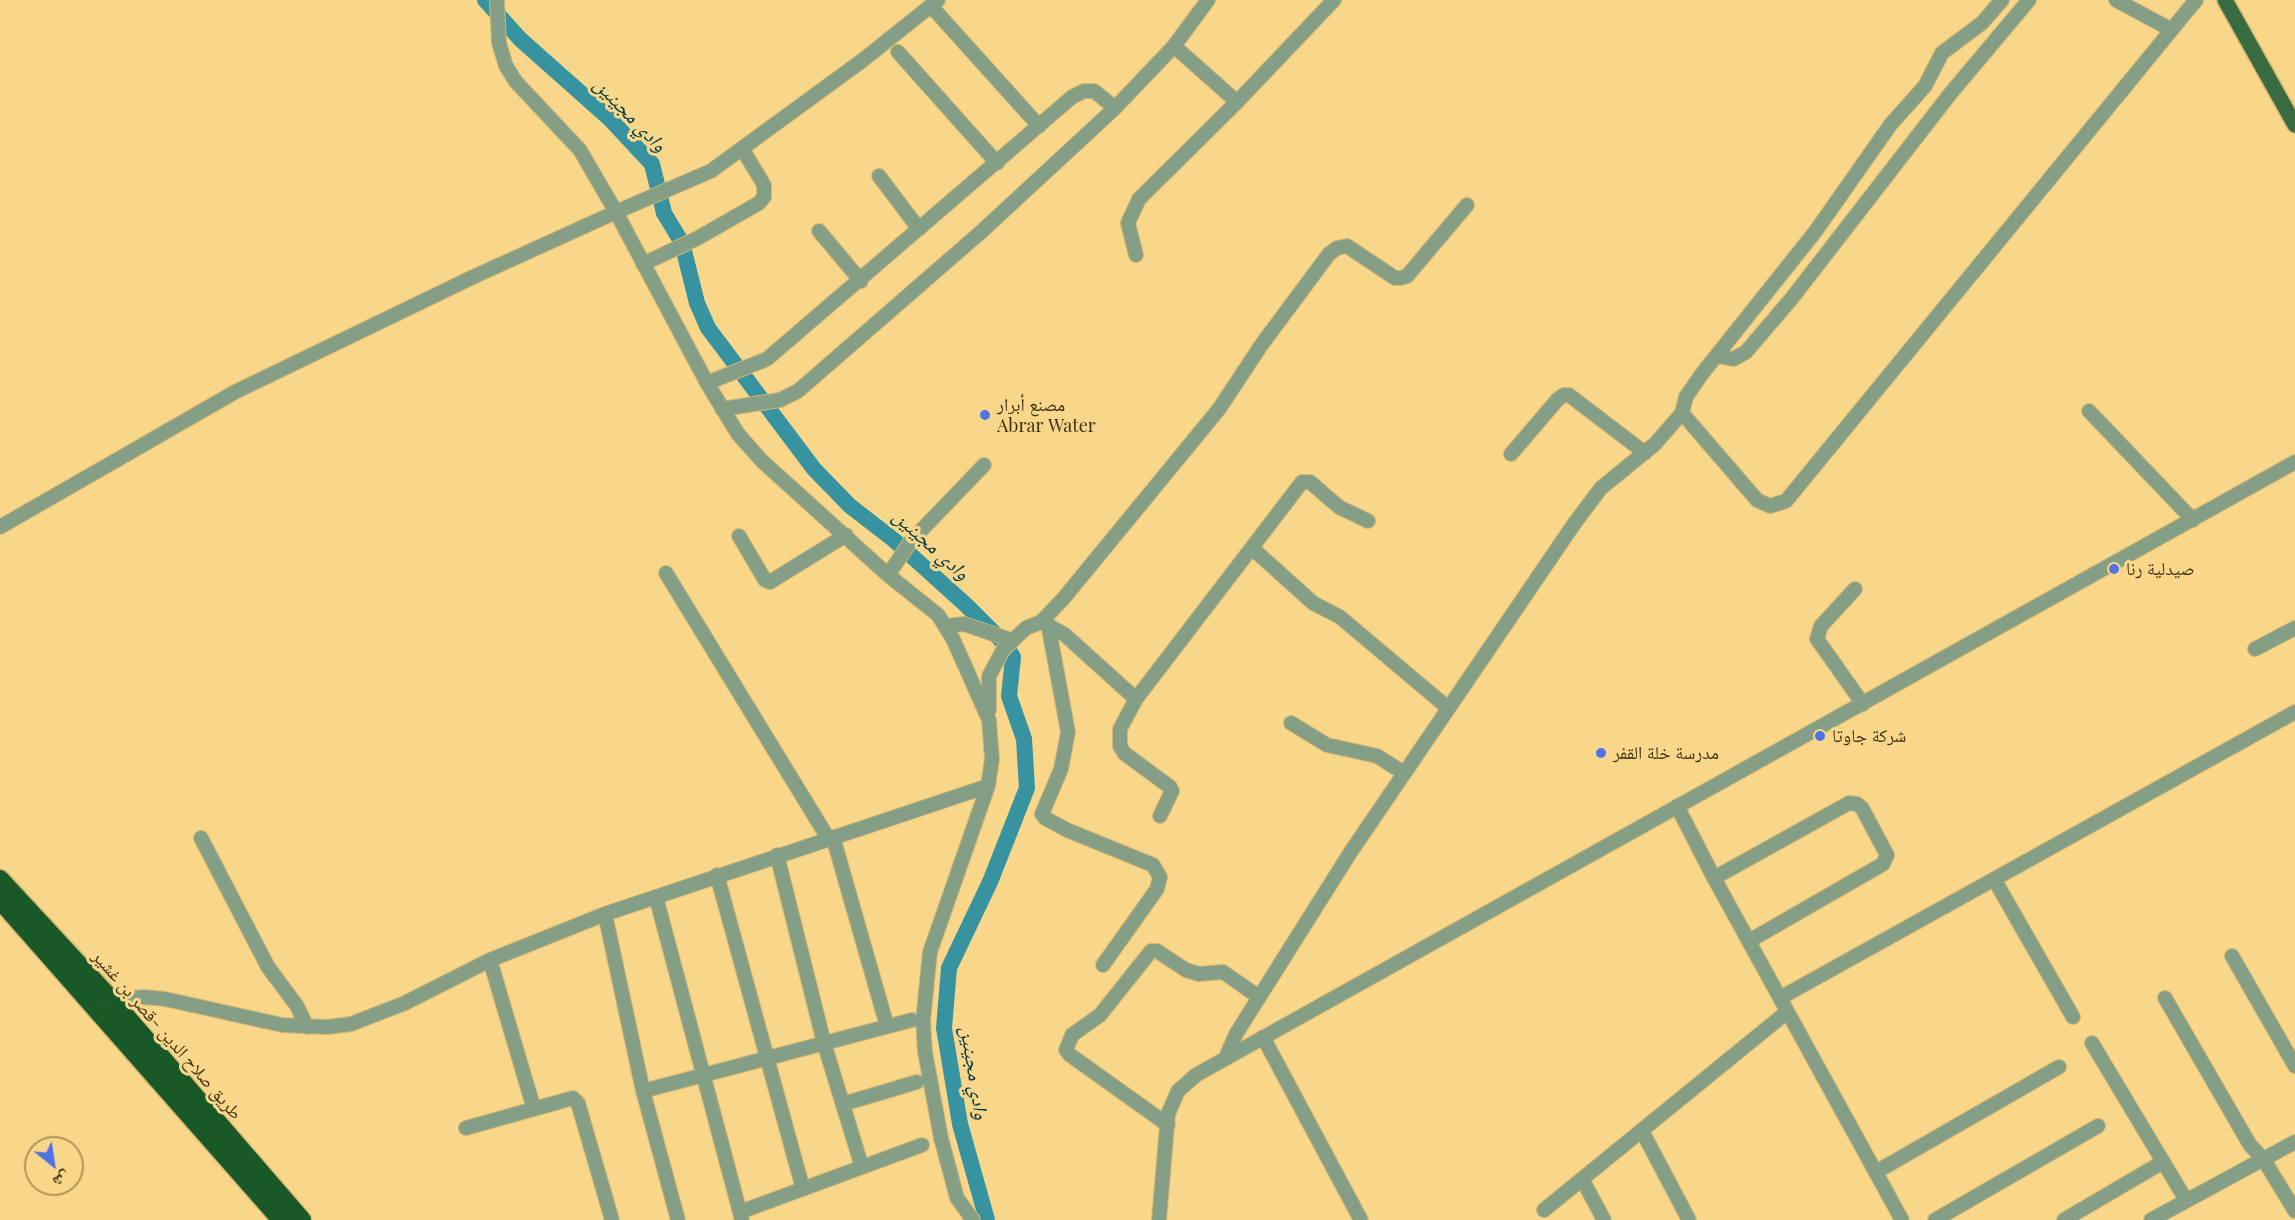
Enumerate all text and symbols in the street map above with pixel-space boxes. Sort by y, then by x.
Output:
water label: وادي مجينين [589,73,671,157]
place label: مصنع أبرار Abrar Water [997,394,1096,436]
marker: مصنع أبرار Abrar Water [978,408,992,422]
water label: وادي مجينين [888,505,974,585]
place label: صيدلية رنا [2126,558,2195,580]
marker: صيدلية رنا [2107,562,2121,576]
place label: شركة جاوتا [1832,725,1906,747]
marker: شركة جاوتا [1813,729,1827,743]
place label: مدرسة خلة القفر [1613,742,1719,764]
marker: مدرسة خلة القفر [1594,746,1608,760]
street label: طريق صلاح الدين -قصر بن غشير [88,946,246,1124]
water label: وادي مجينين [955,1025,993,1121]
north arrow [24,1136,84,1196]
text: ش [50,1167,75,1194]

